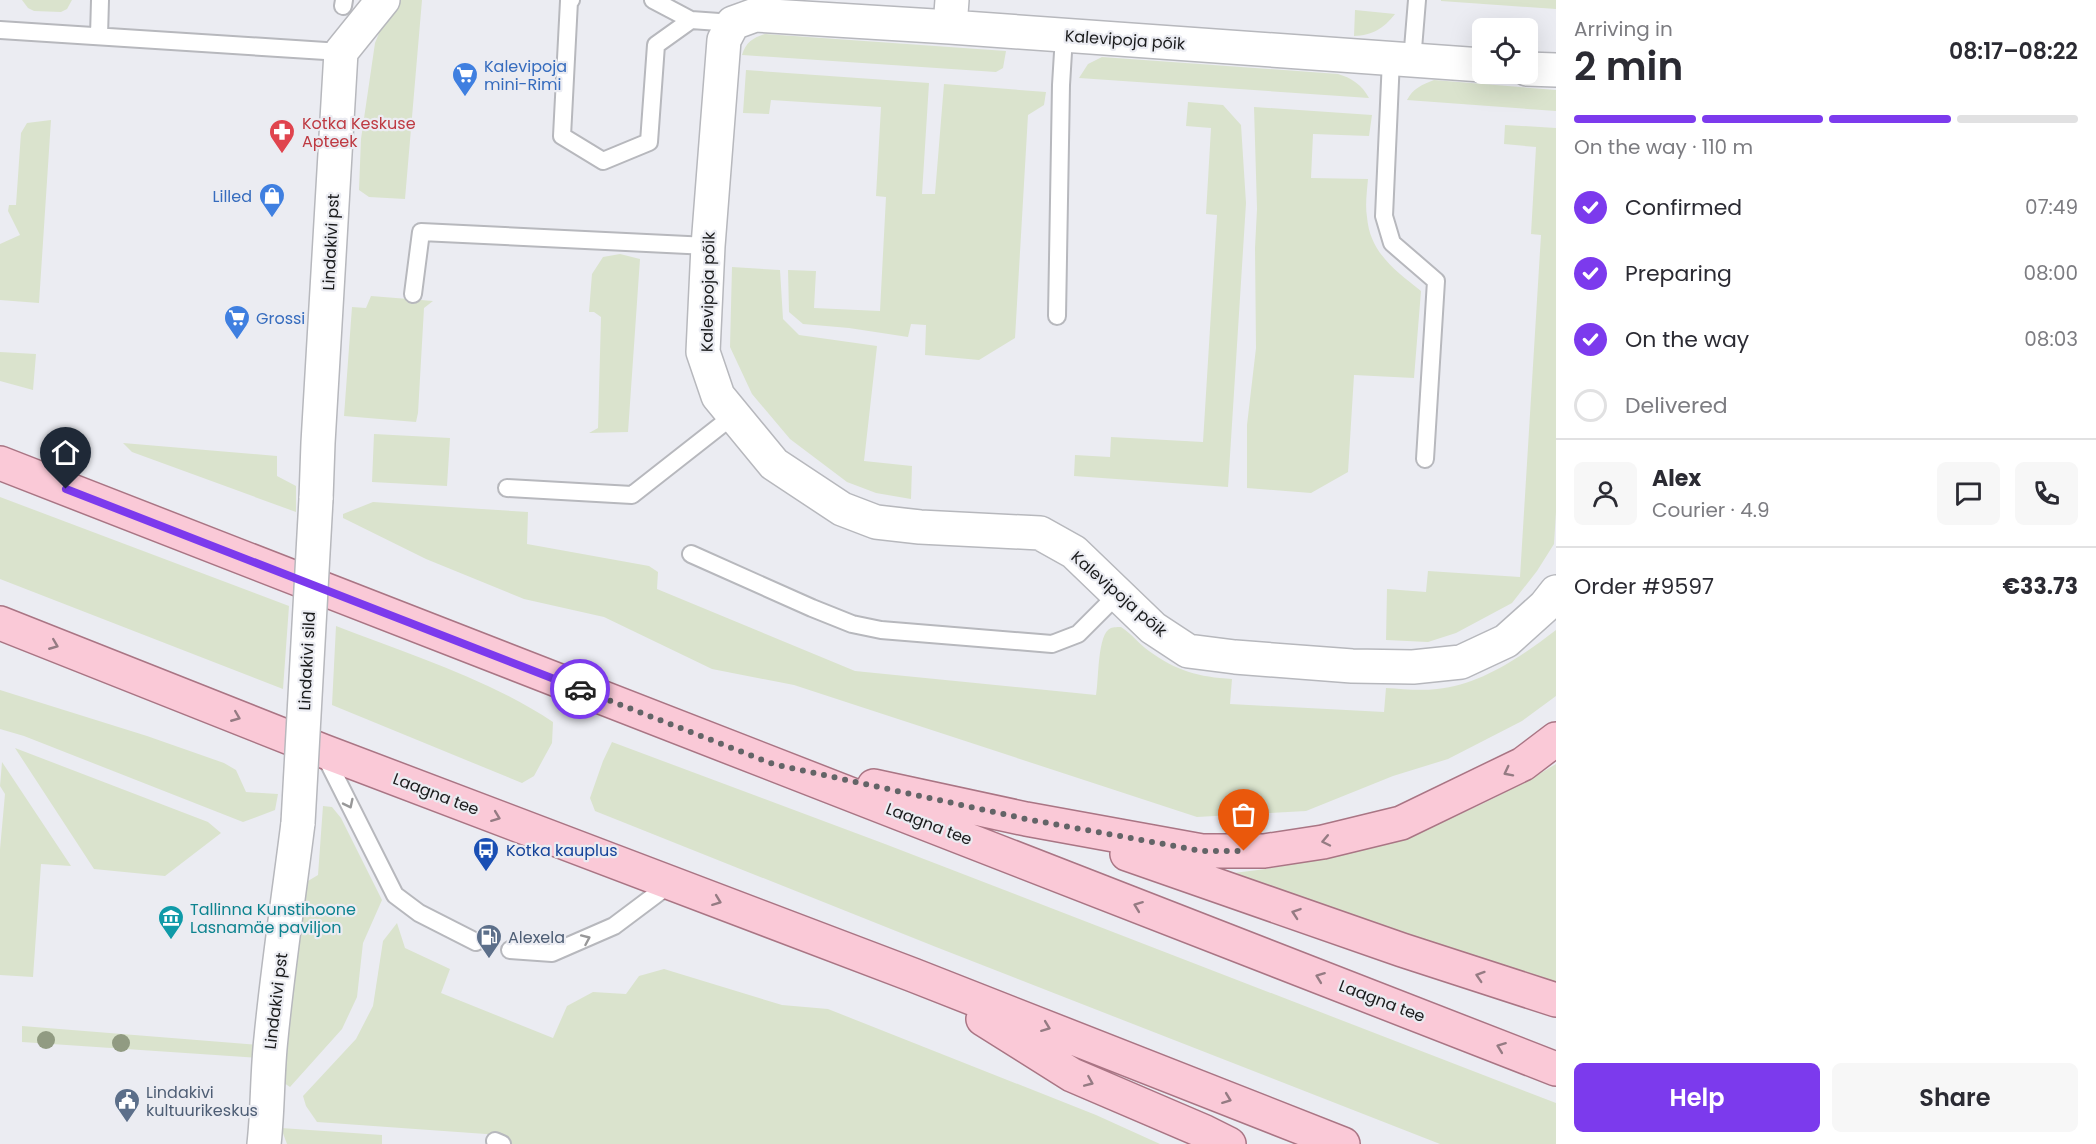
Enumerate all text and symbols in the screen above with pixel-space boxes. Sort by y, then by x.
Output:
text: Arriving in [1574,15,1673,43]
map controls [1472,18,1538,84]
button: locate [1472,18,1538,84]
street label: Kalevipoja põik [1064,24,1187,56]
text: 08:17–08:22 [1949,36,2078,67]
text: 2 min [1574,39,1683,94]
place label: Kalevipoja mini-Rimi [484,55,567,96]
supermarket icon: Kalevipoja mini-Rimi [450,60,480,98]
place label: Kotka Keskuse Apteek [302,112,416,153]
pharmacy icon: Kotka Keskuse Apteek [267,117,297,155]
text: On the way · 110 m [1574,133,1753,161]
shop icon: Lilled [257,181,287,219]
place label: Lilled [213,185,252,208]
icon: check [1574,191,1607,224]
text: Confirmed [1625,192,1742,223]
street label: Lindakivi pst [317,193,345,291]
text: 07:49 [2025,193,2078,221]
street label: Kalevipoja põik [695,231,721,352]
icon: check [1574,257,1607,290]
text: Preparing [1625,258,1732,289]
text: 08:00 [2023,259,2078,287]
supermarket icon: Grossi [222,303,252,341]
place label: Grossi [256,307,305,330]
icon: check [1574,323,1607,356]
text: On the way [1625,324,1749,355]
text: 08:03 [2024,325,2078,353]
text: Delivered [1625,390,1728,421]
pin [40,427,91,489]
icon: home [49,436,82,469]
button: person [1574,462,1637,525]
button: chat [1937,462,2000,525]
button: phone [2015,462,2078,525]
text: Alex [1652,463,1701,494]
text: Courier · 4.9 [1652,496,1770,524]
street label: Kalevipoja põik [1066,546,1173,643]
text: Order #9597 [1574,571,1714,602]
text: €33.73 [2003,571,2078,602]
street label: Lindakivi sild [293,611,321,711]
one-way arrow [48,638,59,650]
courier [550,659,610,719]
icon: car [564,673,597,706]
one-way arrow [230,709,241,722]
one-way arrow [1503,764,1514,776]
street label: Laagna tee [390,767,482,821]
pin [1218,789,1269,851]
one-way arrow [341,797,353,808]
street label: Laagna tee [883,797,975,851]
icon: bag [1227,798,1260,831]
one-way arrow [490,810,501,822]
one-way arrow [1322,833,1332,846]
bus stop icon: Kotka kauplus [471,835,501,873]
place label: Kotka kauplus [506,839,618,862]
one-way arrow [712,894,722,907]
place label: Tallinna Kunstihoone Lasnamäe paviljon [190,898,356,939]
one-way arrow [1133,901,1144,913]
museum icon: Tallinna Kunstihoone Lasnamäe paviljon [156,903,186,941]
one-way arrow [1291,908,1302,920]
fuel station icon: Alexela [474,922,504,960]
place label: Alexela [508,926,565,949]
one-way arrow [580,934,591,946]
street label: Lindakivi pst [259,951,293,1051]
one-way arrow [1475,970,1486,983]
one-way arrow [1315,971,1326,984]
street label: Laagna tee [1336,974,1428,1028]
one-way arrow [1040,1020,1050,1033]
one-way arrow [1497,1042,1507,1055]
button: Help [1574,1063,1820,1132]
button: Share [1832,1063,2078,1132]
one-way arrow [1082,1074,1093,1086]
place label: Lindakivi kultuurikeskus [146,1081,258,1122]
public building icon: Lindakivi kultuurikeskus [112,1086,142,1124]
one-way arrow [1221,1091,1232,1104]

